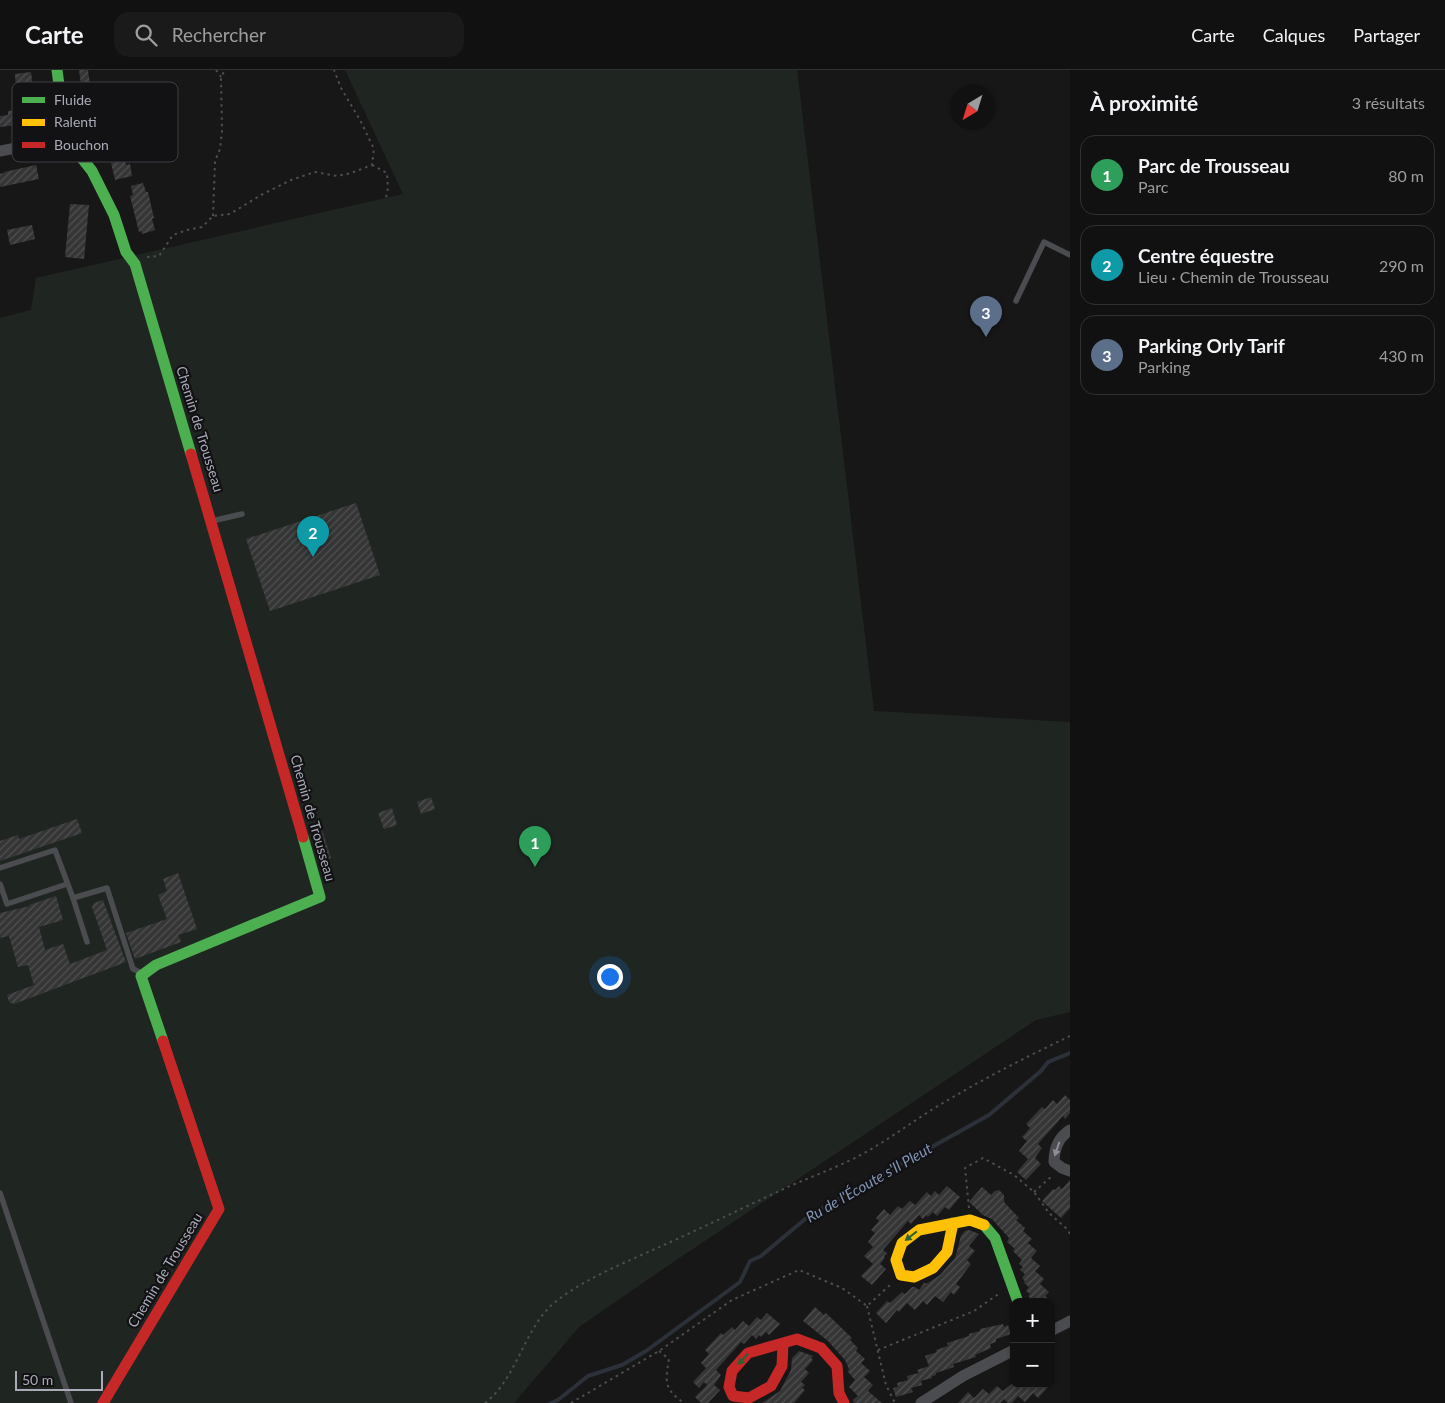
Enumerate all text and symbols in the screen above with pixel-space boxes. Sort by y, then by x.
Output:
search box [114,12,464,57]
text: Carte [25,20,84,49]
icon: search [132,21,160,49]
text: Rechercher [172,23,266,46]
text: Carte [1191,24,1235,46]
text: Calques [1263,24,1325,46]
text: Partager [1353,24,1420,46]
legend [12,82,178,162]
north arrow [950,85,995,130]
text: À proximité [1090,90,1198,115]
text: Fluide [54,91,92,108]
text: 3 résultats [1352,93,1425,112]
text: Ralenti [54,113,97,130]
text: Bouchon [54,136,109,153]
text: Parc de Trousseau [1138,154,1290,177]
text: 1 [1102,166,1112,185]
text: 80 m [1388,166,1424,185]
text: Parc [1138,177,1168,196]
text: Centre équestre [1138,244,1274,267]
text: 2 [1102,256,1112,275]
text: 290 m [1379,256,1424,275]
text: Lieu · Chemin de Trousseau [1138,267,1329,286]
pin: 3 [970,296,1002,337]
text: Parking Orly Tarif [1138,334,1285,357]
text: 3 [1102,346,1112,365]
text: 430 m [1379,346,1424,365]
text: Parking [1138,357,1190,376]
street label: Chemin de Trousseau [173,364,228,494]
pin: 2 [297,516,329,557]
street label: Chemin de Trousseau [287,753,340,883]
pin: 1 [519,826,551,867]
your location [597,964,623,990]
water label: Ru de l'Écoute s'Il Pleut [802,1138,935,1226]
one-way arrow [1053,1141,1060,1156]
street label: Chemin de Trousseau [124,1209,206,1330]
one-way arrow [905,1231,918,1242]
map controls [1010,1298,1055,1388]
button: + [1010,1298,1055,1343]
button: − [1010,1343,1055,1388]
one-way arrow [737,1352,749,1364]
scale bar [15,1368,102,1391]
text: 50 m [22,1371,53,1388]

